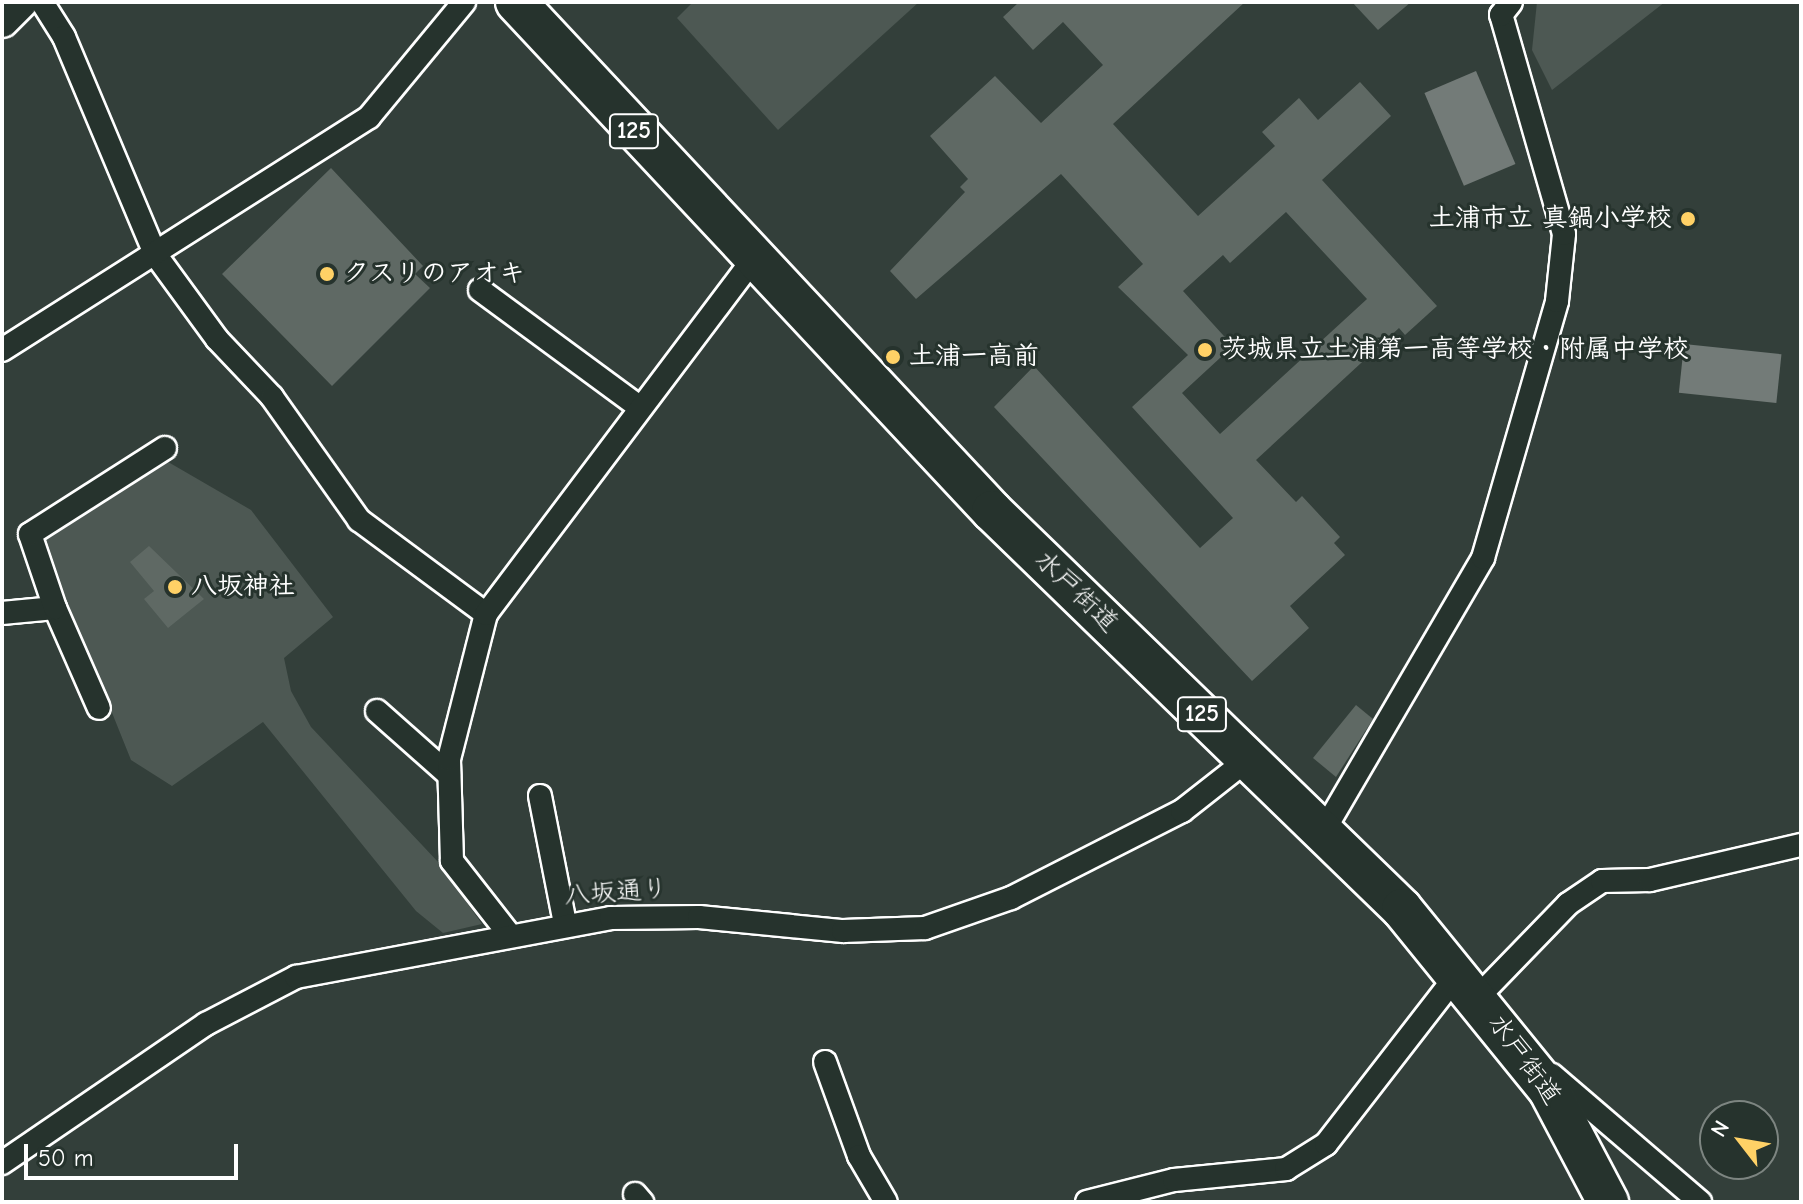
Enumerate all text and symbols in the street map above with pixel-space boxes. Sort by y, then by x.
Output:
road number: 125 [608,111,660,151]
place label: 土浦市立 真鍋小学校 [1429,203,1672,235]
marker: 土浦市立 真鍋小学校 [1679,210,1697,228]
place label: クスリのアオキ [343,258,525,290]
marker: クスリのアオキ [318,265,336,283]
place label: 茨城県立土浦第一高等学校・附属中学校 [1221,334,1689,366]
place label: 土浦一高前 [909,341,1039,373]
marker: 茨城県立土浦第一高等学校・附属中学校 [1196,341,1214,359]
marker: 土浦一高前 [884,348,902,366]
street label: 水戸街道 [1028,545,1124,639]
place label: 八坂神社 [191,571,295,603]
marker: 八坂神社 [166,578,184,596]
road number: 125 [1176,694,1228,734]
street label: 八坂通り [563,874,669,912]
street label: 水戸街道 [1481,1009,1567,1111]
north arrow [1699,1100,1779,1180]
text: N [1705,1116,1735,1142]
scale bar [28,1128,242,1178]
text: 50 m [38,1144,94,1172]

